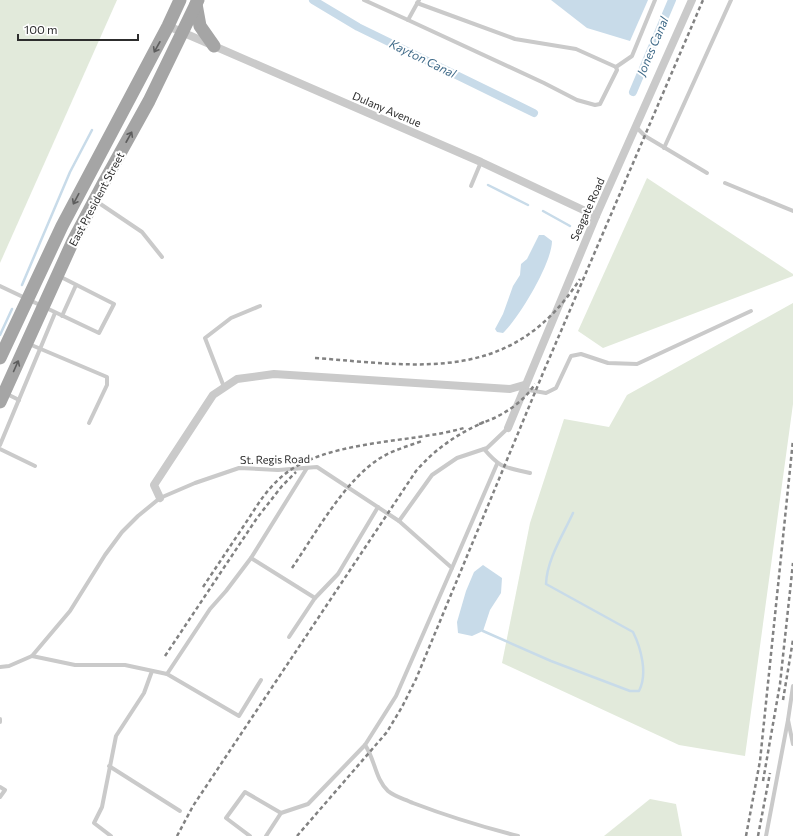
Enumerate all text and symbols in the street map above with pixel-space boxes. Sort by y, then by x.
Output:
water label: Jones Canal [633,14,672,79]
scale bar [18,16,138,42]
text: 100 m [24,22,58,36]
water label: Kayton Canal [388,36,459,81]
one-way arrow [152,41,160,53]
street label: Dulany Avenue [351,89,424,129]
one-way arrow [126,131,133,143]
street label: East President Street [66,149,127,248]
street label: Seagate Road [567,175,607,243]
one-way arrow [71,193,79,205]
one-way arrow [13,361,20,373]
street label: St. Regis Road [240,452,310,466]

